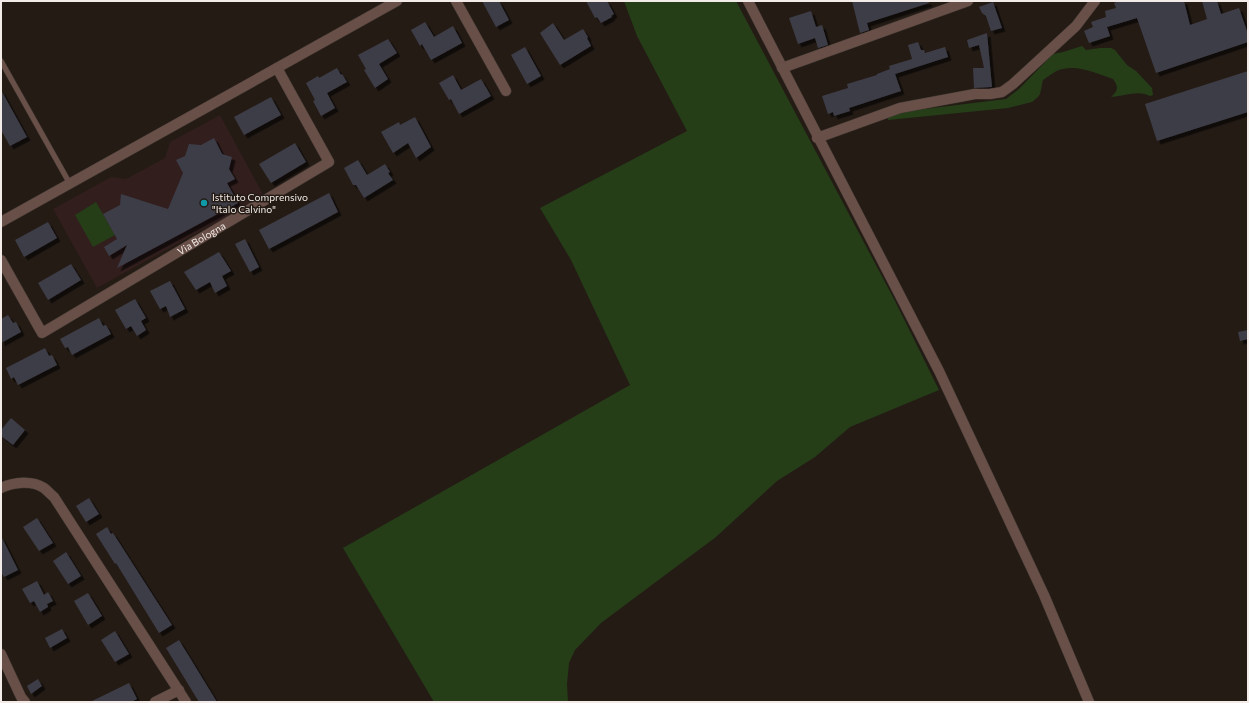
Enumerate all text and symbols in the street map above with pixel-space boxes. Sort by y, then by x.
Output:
place label: Istituto Comprensivo "Italo Calvino" [212,191,308,215]
marker: Istituto Comprensivo "Italo Calvino" [199,198,209,208]
street label: Via Bologna [175,219,227,257]

